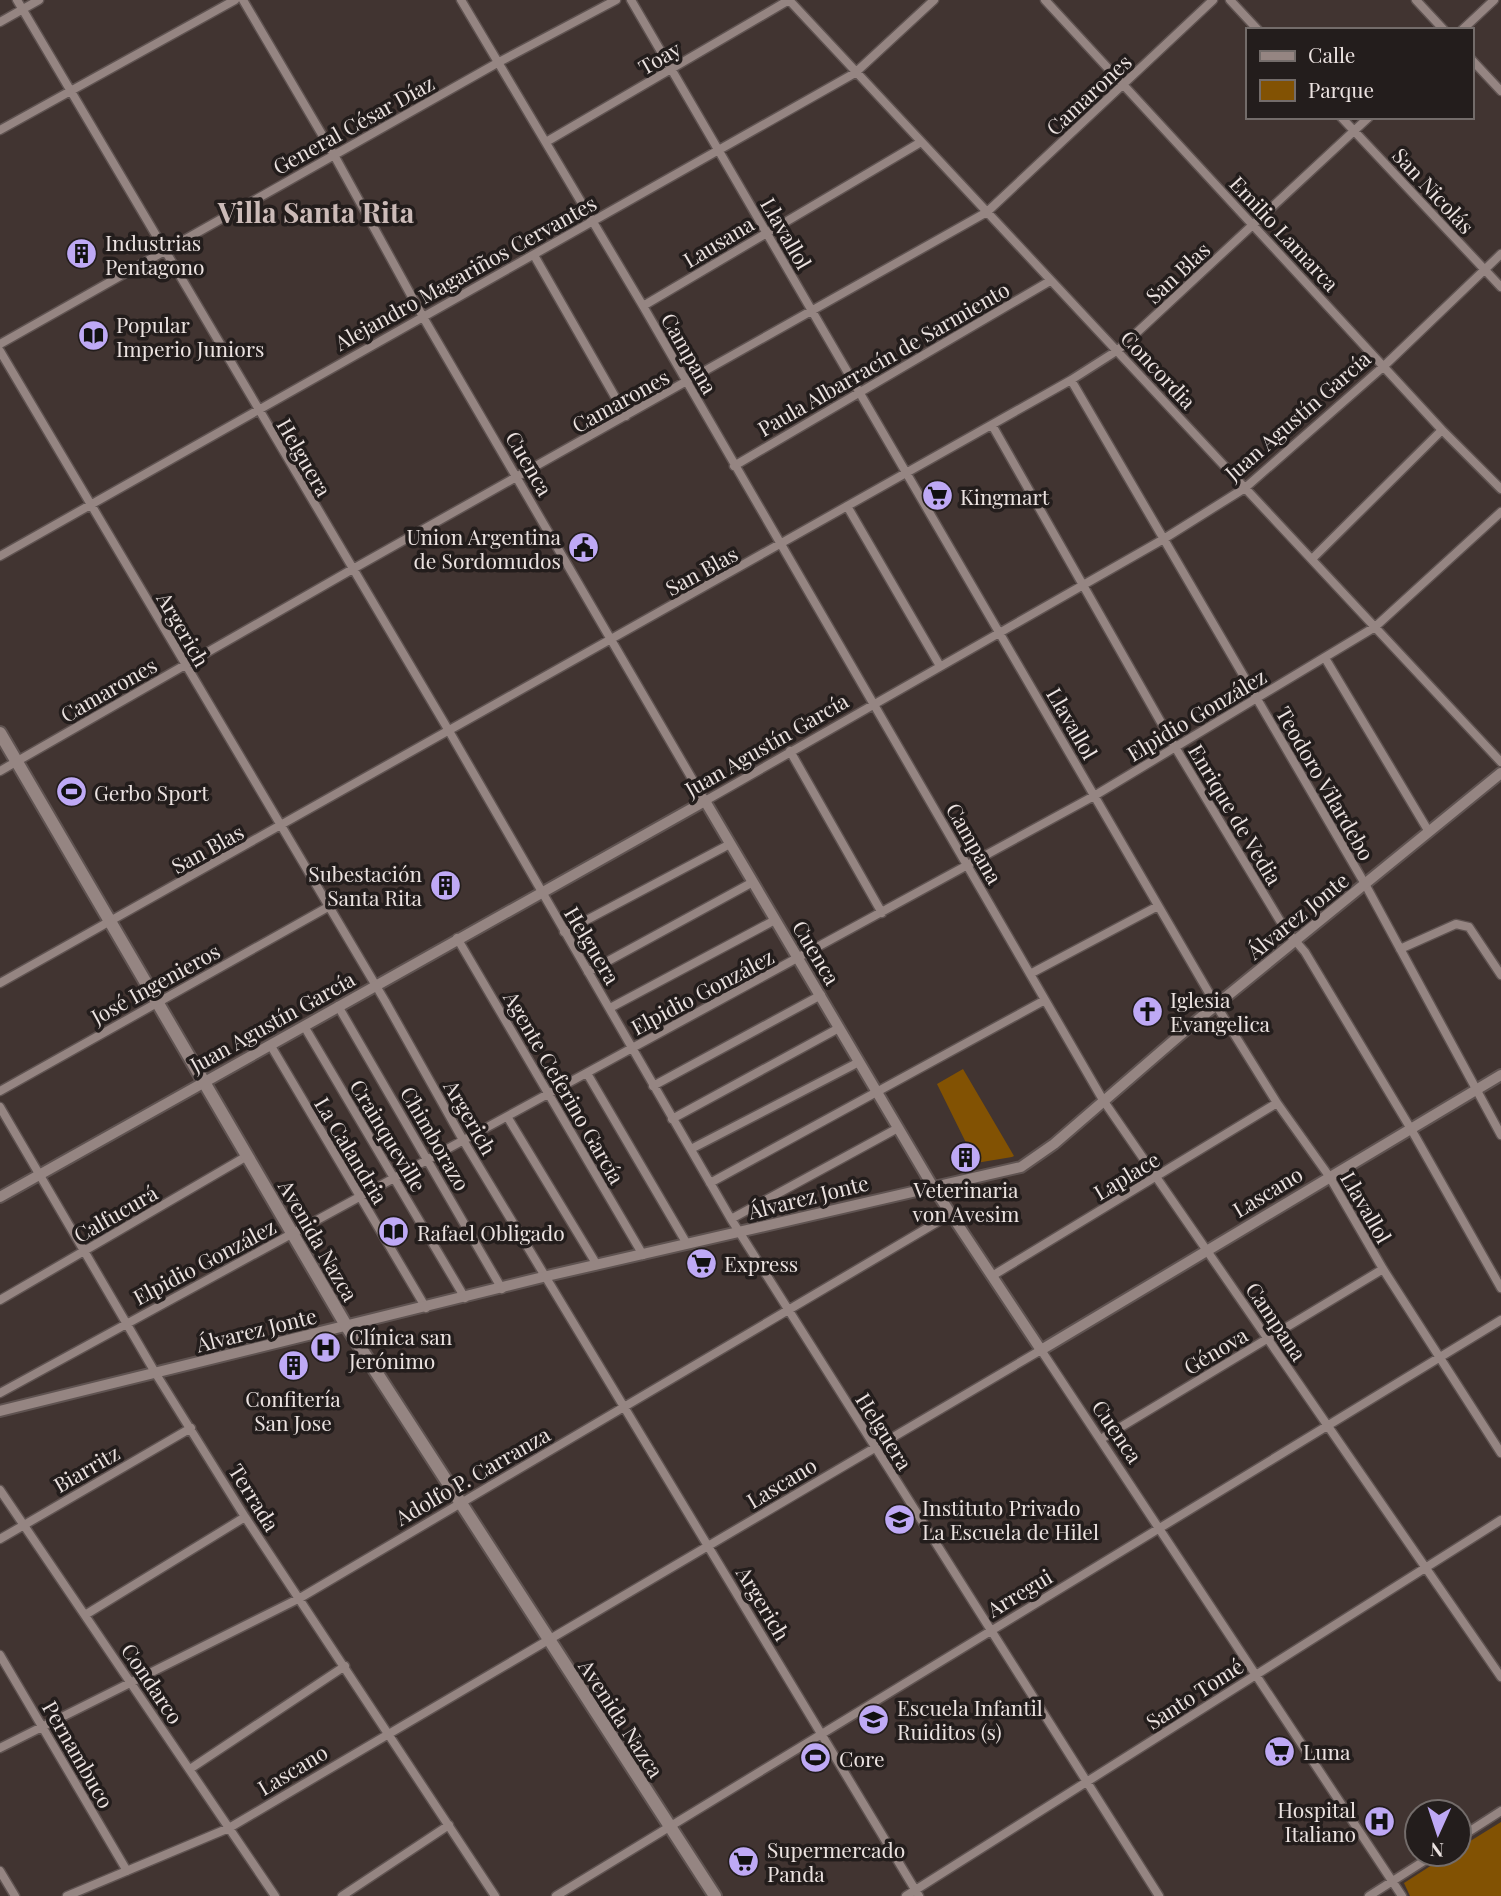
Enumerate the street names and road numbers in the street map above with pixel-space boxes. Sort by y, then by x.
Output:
street label: Toay [633,34,686,80]
street label: Camarones [1039,47,1137,141]
street label: General César Díaz [267,68,439,180]
street label: San Nicolás [1387,141,1481,239]
street label: Emilio Lamarca [1224,169,1346,297]
street label: Alejandro Magariños Cervantes [328,188,601,356]
street label: Llavallol [755,192,819,274]
street label: Lausana [677,209,759,273]
street label: San Blas [1139,235,1215,309]
street label: Paula Albarracín de Sarmiento [752,274,1014,442]
street label: Campana [656,307,725,399]
street label: Concordia [1115,324,1203,415]
street label: Juan Agustín García [1217,344,1376,487]
street label: Camarones [566,362,674,438]
street label: Helguera [271,413,339,502]
street label: Cuenca [500,425,560,501]
street label: San Blas [660,539,742,601]
street label: Argerich [151,586,217,672]
street label: Camarones [55,650,161,728]
street label: Elpidio González [1121,661,1271,767]
street label: Llavallol [1041,682,1105,764]
street label: Juan Agustín García [678,686,853,803]
street label: Teodoro Vilardebo [1271,701,1381,865]
street label: Enrique de Vedia [1183,738,1289,890]
street label: Campana [941,797,1010,889]
street label: San Blas [166,817,248,879]
street label: Álvarez Jonte [1240,865,1354,965]
street label: Helguera [559,901,627,989]
street label: Cuenca [787,915,847,990]
street label: José Ingenieros [85,936,224,1030]
street label: Elpidio González [626,942,778,1040]
street label: Juan Agustín García [184,964,360,1078]
street label: Agente Ceferino García [498,985,632,1189]
street label: Crainqueville [344,1074,434,1196]
street label: Argerich [438,1074,504,1160]
street label: Chimborazo [395,1081,477,1195]
street label: La Calandria [309,1091,395,1209]
street label: Laplace [1088,1144,1164,1206]
street label: Lascano [1227,1159,1307,1223]
street label: Llavallol [1335,1166,1399,1248]
street label: Álvarez Jonte [744,1168,871,1225]
street label: Avenida Nazca [272,1173,365,1306]
street label: Calfucurá [68,1178,162,1248]
street label: Elpidio González [128,1212,280,1310]
street label: Campana [1240,1276,1314,1366]
street label: Álvarez Jonte [192,1301,319,1358]
street label: Génova [1178,1320,1253,1380]
street label: Helguera [850,1387,920,1475]
street label: Cuenca [1087,1394,1150,1468]
street label: Adolfo P. Carranza [389,1419,555,1531]
street label: Biarritz [48,1438,124,1498]
street label: Lascano [741,1450,821,1514]
street label: Terrada [223,1458,287,1536]
street label: Argerich [730,1560,797,1646]
street label: Arregui [980,1562,1057,1623]
street label: Condarco [116,1637,190,1729]
street label: Santo Tomé [1140,1651,1248,1735]
street label: Avenida Nazca [573,1653,671,1783]
street label: Pernambuco [37,1695,121,1813]
street label: Lascano [252,1737,332,1801]

